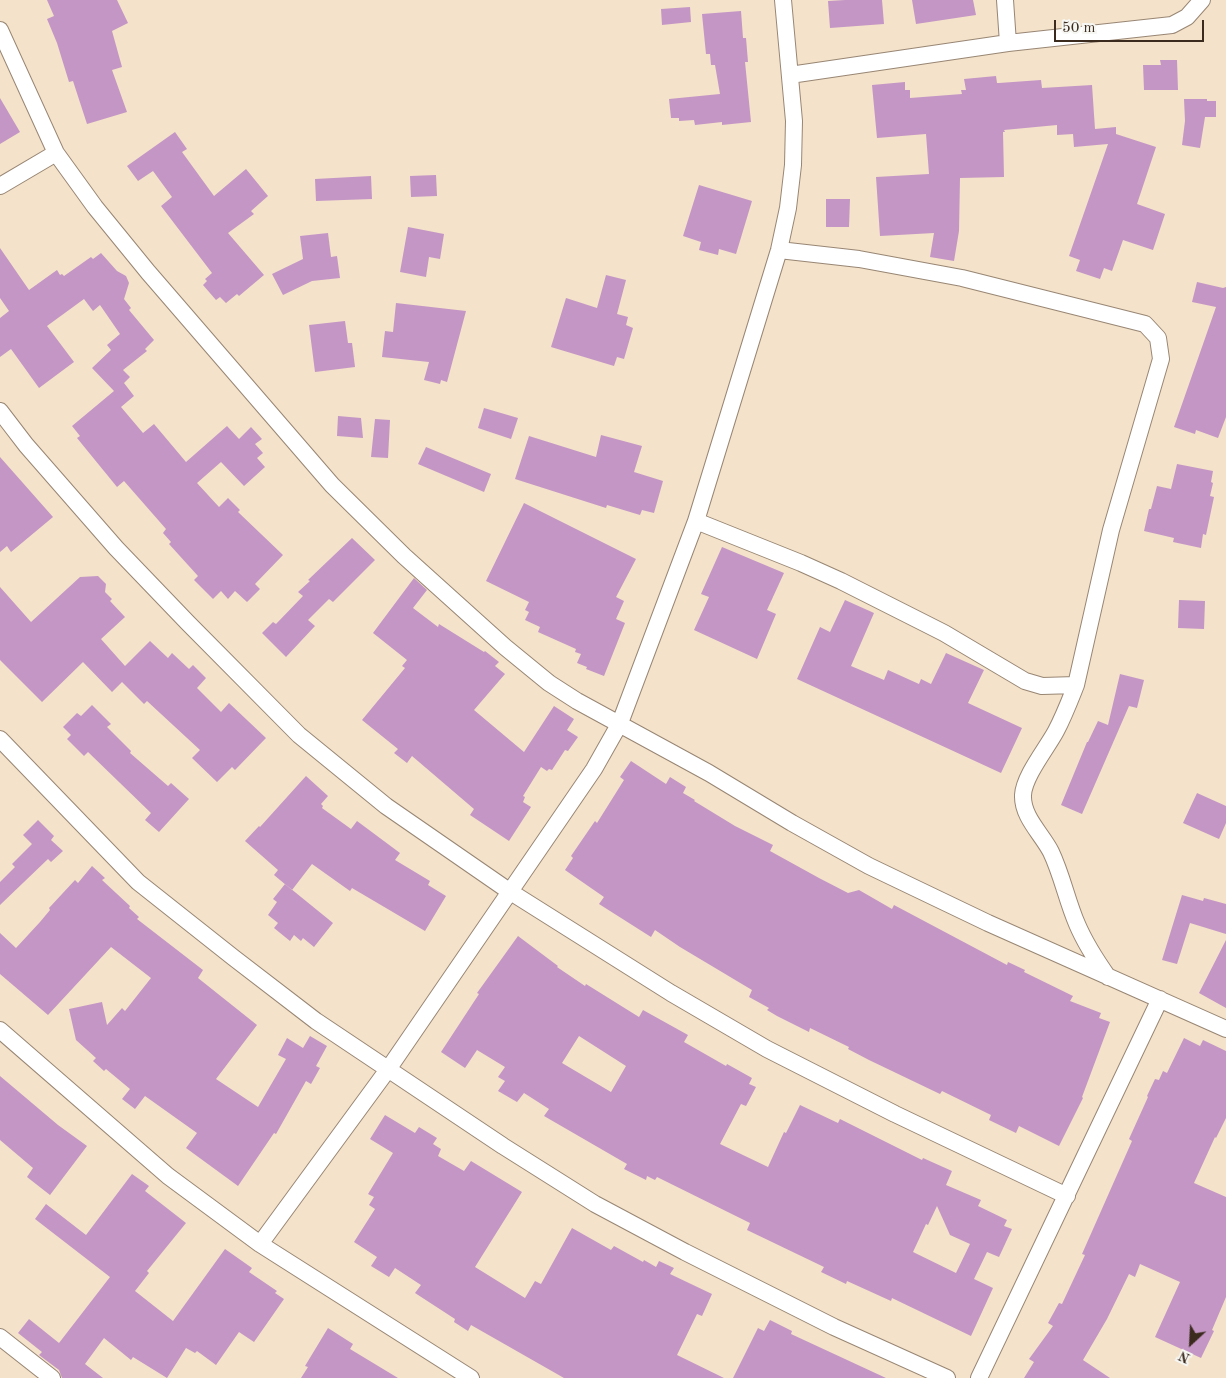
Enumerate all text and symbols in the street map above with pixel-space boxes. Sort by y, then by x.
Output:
scale bar [1056,10,1206,42]
text: 50 m [1062,21,1096,36]
north arrow [1166,1318,1216,1368]
text: N [1177,1348,1192,1365]

